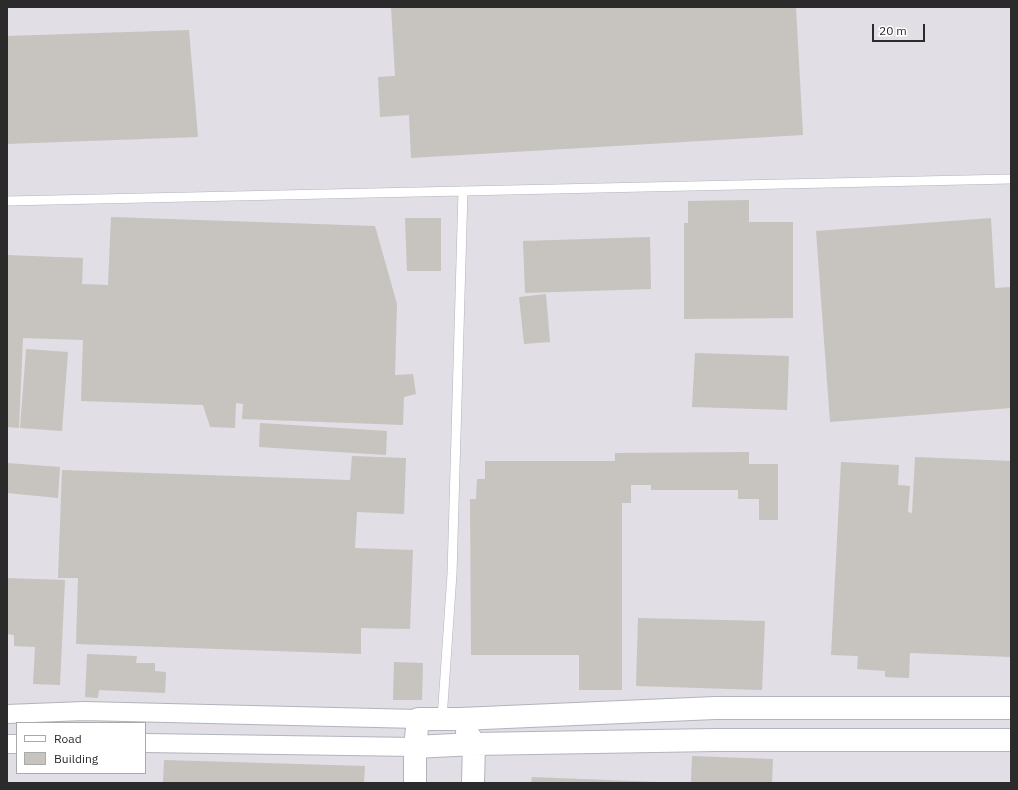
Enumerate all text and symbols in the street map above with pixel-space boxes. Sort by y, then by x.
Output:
scale bar [874,16,927,42]
text: 20 m [879,23,907,38]
legend [16,722,146,774]
text: Road [54,731,82,746]
text: Building [54,751,98,766]

